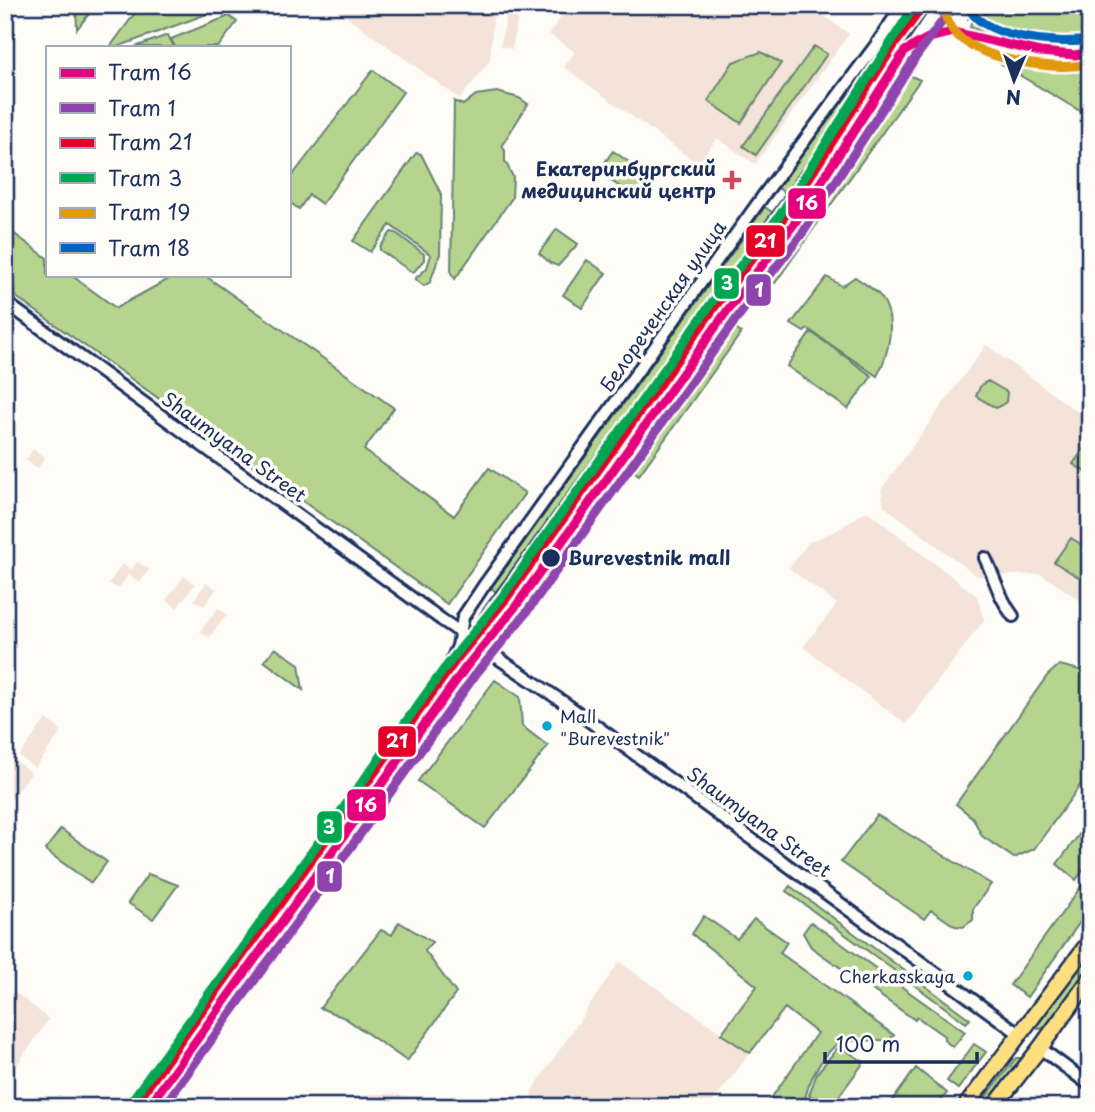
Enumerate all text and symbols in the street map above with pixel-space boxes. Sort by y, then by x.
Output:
legend [46,46,290,276]
north arrow [979,46,1050,116]
text: Tram 16 [108,55,192,87]
text: N [1005,84,1021,112]
text: Tram 1 [108,91,176,123]
text: Tram 21 [108,125,192,157]
place label: Екатеринбургский медицинский центр [521,154,716,204]
text: Tram 3 [108,161,182,193]
marker: Екатеринбургский медицинский центр [722,170,742,190]
line badge: 16 [787,187,827,220]
text: 16 [796,188,818,216]
text: Tram 19 [108,195,190,227]
street label: Белореченская улица [592,214,732,397]
line badge: 21 [745,224,786,258]
text: 21 [754,226,776,254]
text: Tram 18 [108,231,190,263]
line badge: 3 [713,267,740,300]
text: 3 [721,268,733,296]
line badge: 1 [745,273,772,307]
text: 1 [754,275,764,303]
street label: Shaumyana Street [157,384,313,508]
place label: Burevestnik mall [568,543,730,571]
marker: Burevestnik mall [540,547,562,569]
place label: Mall "Burevestnik" [560,703,670,751]
marker: Mall "Burevestnik" [540,719,554,733]
line badge: 21 [377,725,417,758]
text: 21 [386,726,408,754]
street label: Shaumyana Street [682,759,838,883]
line badge: 16 [346,788,387,822]
text: 16 [355,790,377,818]
line badge: 3 [316,810,343,844]
text: 3 [323,812,335,840]
line badge: 1 [316,860,343,893]
text: 1 [325,861,335,889]
place label: Cherkasskaya [839,963,955,989]
marker: Cherkasskaya [961,969,975,983]
scale bar [825,1021,978,1065]
text: 100 m [836,1027,900,1059]

